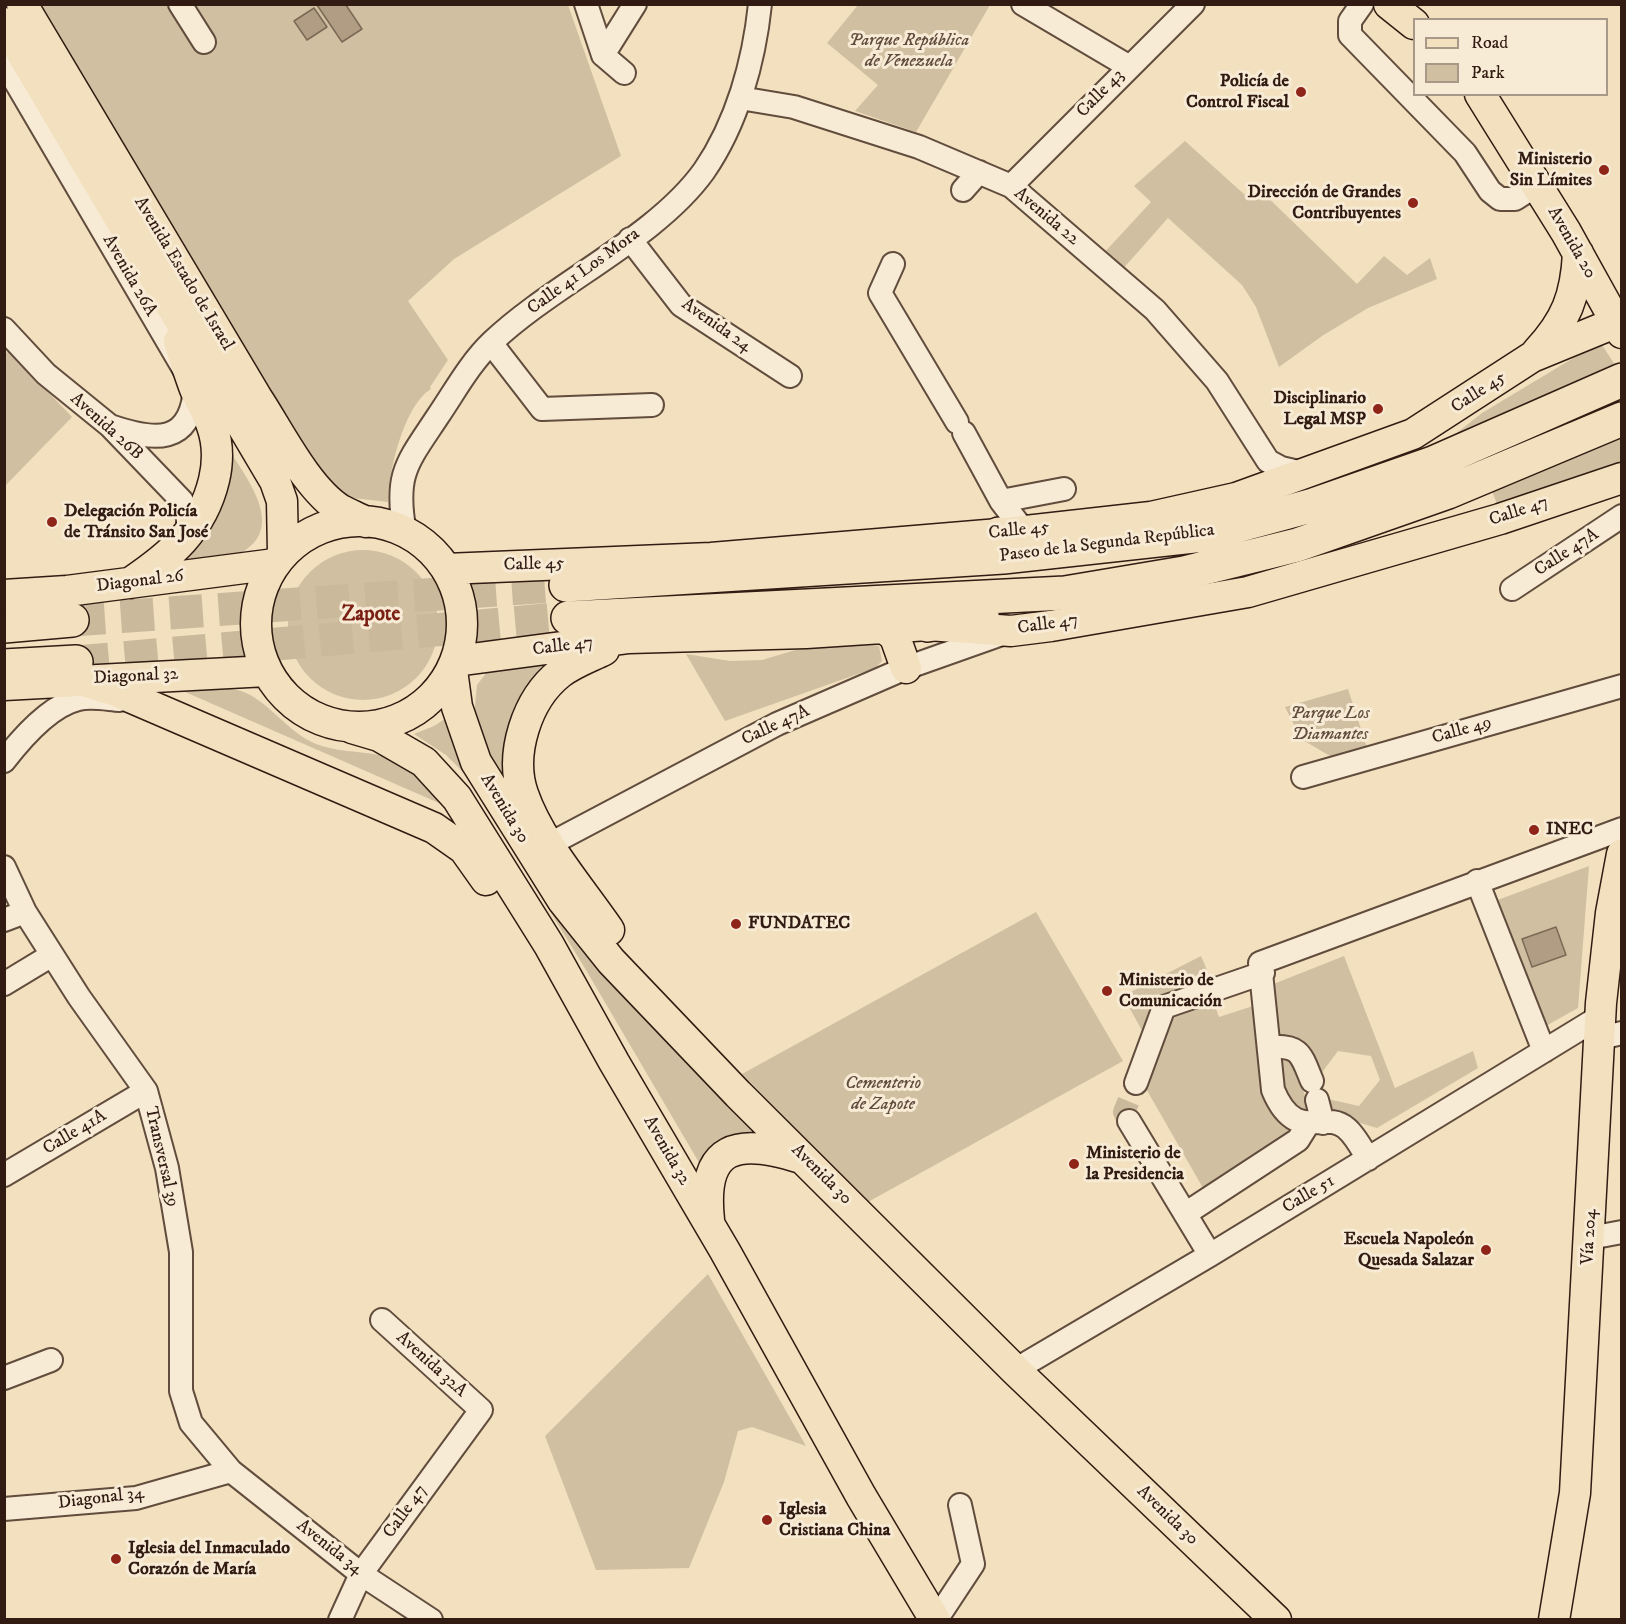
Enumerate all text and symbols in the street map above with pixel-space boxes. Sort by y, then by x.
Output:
legend [1413,18,1608,96]
park label: Parque República de Venezuela [849,30,969,72]
text: Road [1471,32,1508,54]
text: Park [1471,62,1505,84]
street label: Calle 43 [1073,65,1129,123]
place label: Policía de Control Fiscal [1186,71,1289,113]
marker: Policía de Control Fiscal [1294,85,1308,99]
place label: Ministerio Sin Límites [1510,149,1592,192]
marker: Ministerio Sin Límites [1597,163,1611,177]
place label: Dirección de Grandes Contribuyentes [1248,182,1401,224]
street label: Avenida 22 [1009,183,1083,251]
street label: Avenida Estado de Israel [129,193,237,355]
marker: Dirección de Grandes Contribuyentes [1406,196,1420,210]
street label: Avenida 20 [1542,203,1600,283]
street label: Calle 41 Los Mora [524,224,644,320]
street label: Avenida 26A [97,231,161,321]
street label: Avenida 24 [677,294,755,358]
street label: Calle 45 [1448,367,1510,419]
place label: Disciplinario Legal MSP [1273,388,1366,430]
street label: Avenida 26B [65,389,147,465]
marker: Disciplinario Legal MSP [1371,402,1385,416]
street label: Calle 47 [1487,492,1551,532]
place label: Delegación Policía de Tránsito San José [64,501,208,544]
marker: Delegación Policía de Tránsito San José [45,515,59,529]
street label: Calle 45 [988,517,1050,545]
street label: Paseo de la Segunda República [998,520,1216,568]
street label: Calle 47A [1531,524,1603,582]
street label: Calle 45 [503,553,565,577]
street label: Diagonal 26 [95,566,185,598]
district label: Zapote [342,603,400,629]
street label: Calle 47 [1016,610,1080,640]
street label: Calle 47 [531,633,595,661]
street label: Diagonal 32 [93,664,179,690]
street label: Calle 47A [739,701,813,751]
park label: Parque Los Diamantes [1290,703,1370,746]
street label: Calle 49 [1430,712,1494,750]
street label: Avenida 30 [475,770,533,848]
place label: INEC [1546,819,1593,841]
marker: INEC [1527,823,1541,837]
place label: FUNDATEC [748,913,850,935]
marker: FUNDATEC [729,917,743,931]
place label: Ministerio de Comunicación [1119,970,1222,1012]
marker: Ministerio de Comunicación [1100,984,1114,998]
park label: Cementerio de Zapote [845,1073,921,1116]
street label: Transversal 39 [139,1105,183,1209]
street label: Calle 41A [39,1106,111,1160]
street label: Avenida 32 [638,1112,694,1190]
street label: Avenida 30 [786,1140,856,1210]
place label: Ministerio de la Presidencia [1086,1143,1184,1186]
marker: Ministerio de la Presidencia [1067,1157,1081,1171]
street label: Calle 51 [1279,1171,1339,1219]
street label: Vía 204 [1578,1209,1602,1265]
place label: Escuela Napoleón Quesada Salazar [1344,1229,1474,1272]
marker: Escuela Napoleón Quesada Salazar [1479,1243,1493,1257]
street label: Avenida 32A [391,1328,471,1402]
street label: Calle 47 [379,1481,433,1543]
street label: Avenida 30 [1132,1481,1202,1551]
street label: Diagonal 34 [57,1483,145,1515]
place label: Iglesia Cristiana China [779,1499,890,1541]
marker: Iglesia Cristiana China [760,1513,774,1527]
street label: Avenida 34 [292,1515,366,1581]
place label: Iglesia del Inmaculado Corazón de María [128,1538,290,1580]
marker: Iglesia del Inmaculado Corazón de María [109,1552,123,1566]

